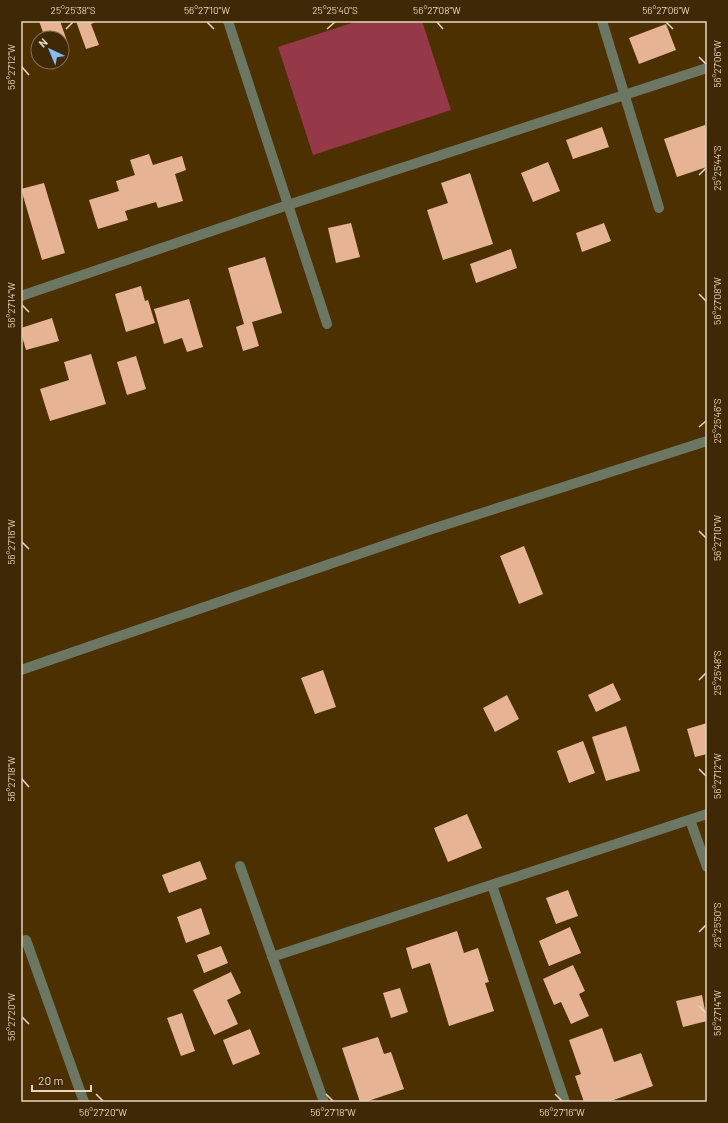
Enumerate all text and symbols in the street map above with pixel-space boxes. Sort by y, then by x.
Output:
text: 25°25'38"S [51,4,96,16]
text: 56°27'10"W [184,4,230,16]
text: 25°25'40"S [312,4,358,16]
text: 56°27'08"W [413,4,461,16]
text: 56°27'06"W [642,4,690,16]
north arrow [30,30,70,70]
text: N [36,35,50,50]
text: 56°27'06"W [711,40,723,88]
text: 56°27'12"W [5,44,17,90]
text: 25°25'44"S [711,145,723,191]
text: 56°27'08"W [711,277,723,325]
text: 56°27'14"W [5,282,17,328]
text: 25°25'46"S [711,398,723,444]
text: 56°27'10"W [711,515,723,561]
text: 56°27'16"W [5,519,17,565]
text: 25°25'48"S [711,650,723,696]
text: 56°27'12"W [711,753,723,799]
text: 56°27'18"W [5,756,17,802]
text: 25°25'50"S [711,902,723,948]
text: 56°27'14"W [711,990,723,1036]
text: 56°27'20"W [5,993,17,1041]
scale bar [32,1067,91,1093]
text: 20 m [38,1073,64,1087]
text: 56°27'20"W [79,1106,127,1118]
text: 56°27'18"W [310,1106,356,1118]
text: 56°27'16"W [539,1106,585,1118]

